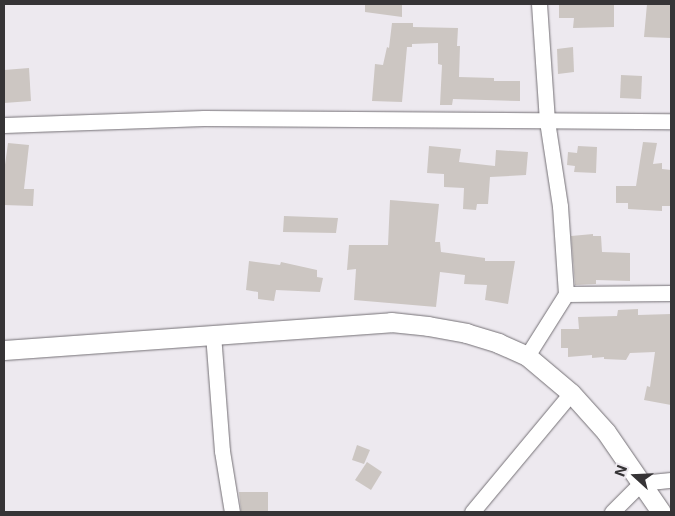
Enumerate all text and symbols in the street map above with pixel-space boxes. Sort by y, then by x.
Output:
north arrow [610,451,660,501]
text: N [611,463,630,479]

